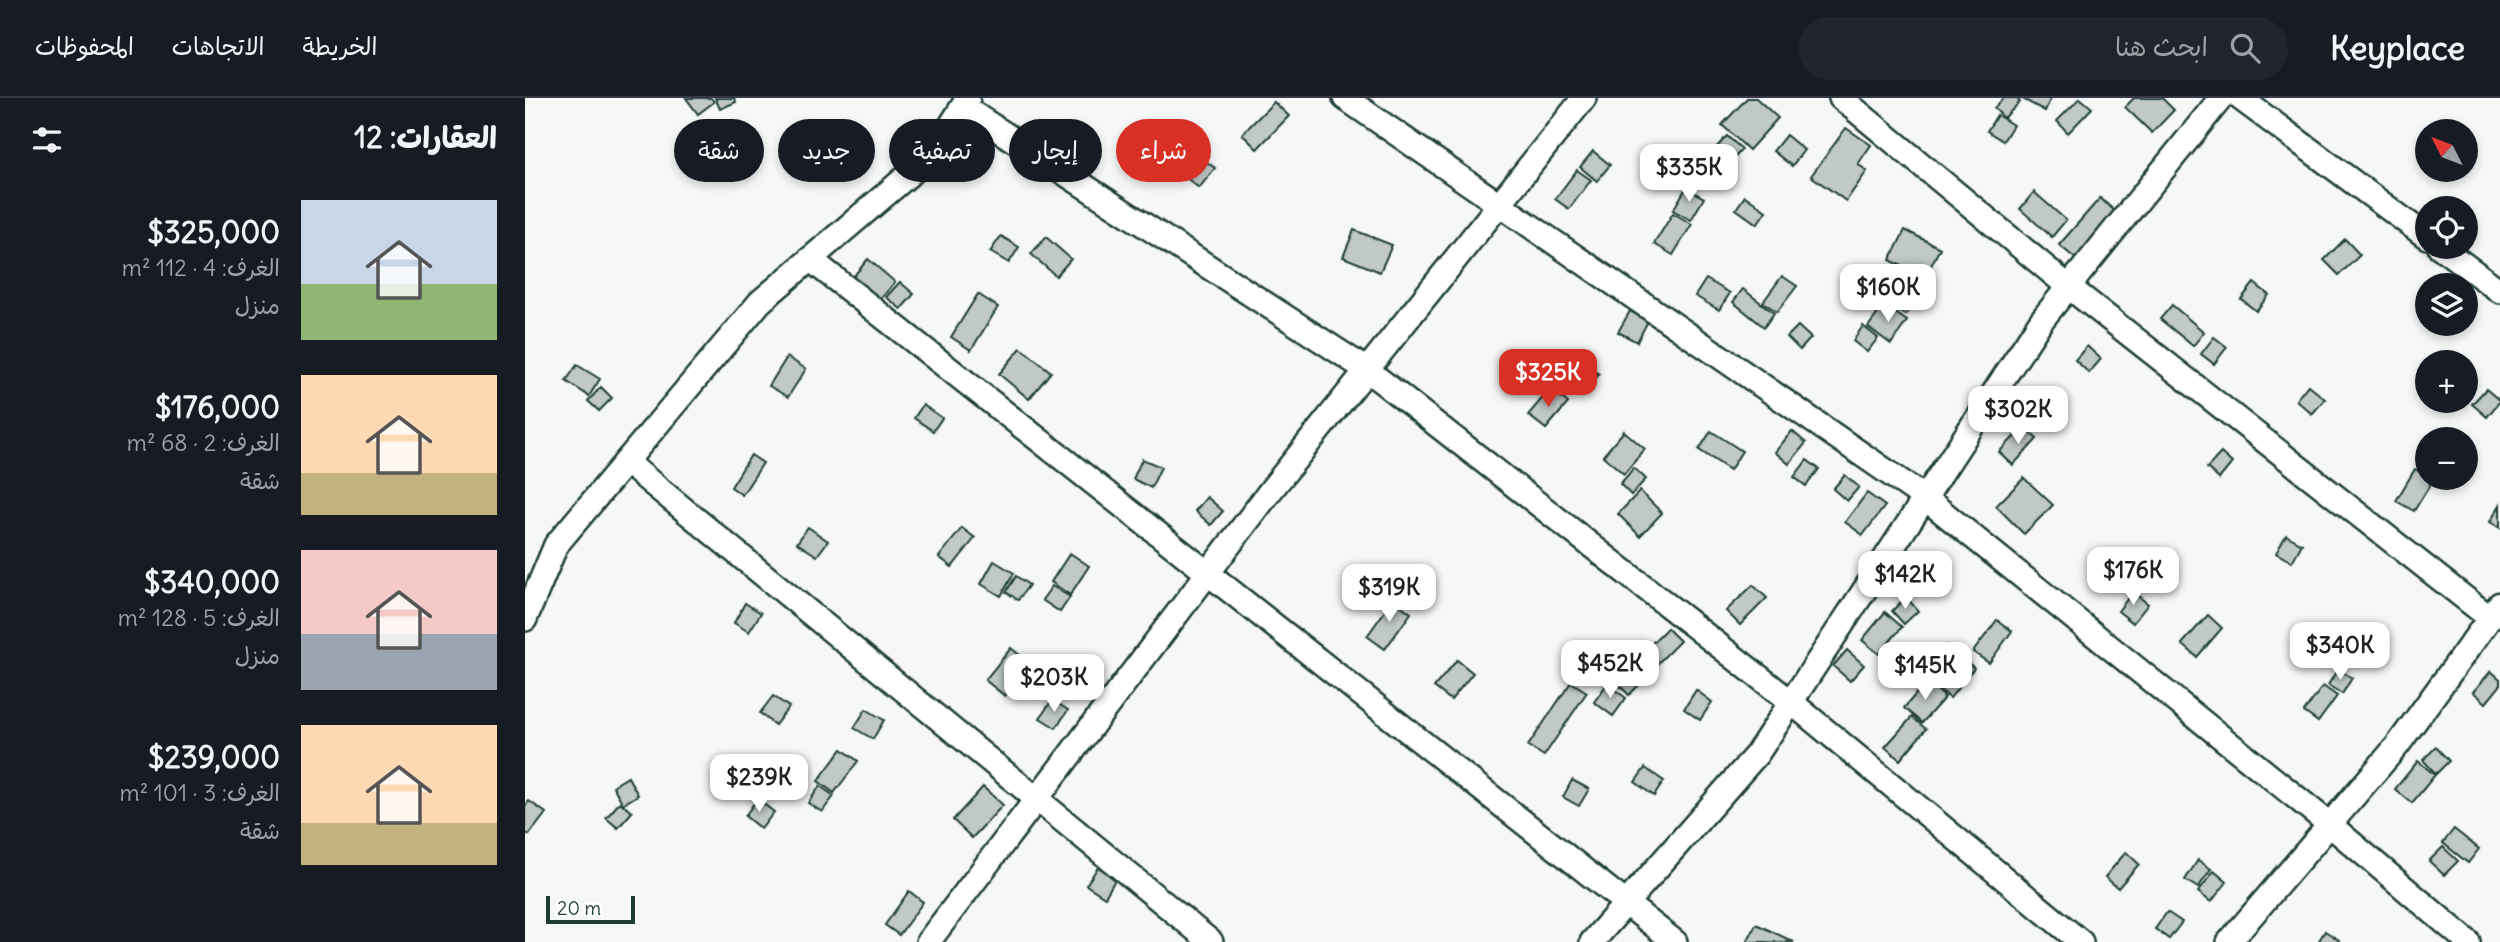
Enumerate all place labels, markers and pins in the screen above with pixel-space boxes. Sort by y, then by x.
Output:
pin: $335K [1640,144,1738,204]
pin: $160K [1839,264,1937,324]
pin: $325K [1499,350,1597,409]
pin: $302K [1969,386,2067,446]
pin: $176K [2084,547,2182,607]
pin: $142K [1856,552,1954,611]
pin: $319K [1340,564,1438,624]
pin: $340K [2291,622,2389,682]
pin: $452K [1561,640,1659,700]
pin: $145K [1876,642,1974,702]
pin: $203K [1005,654,1103,714]
pin: $239K [710,754,808,814]

